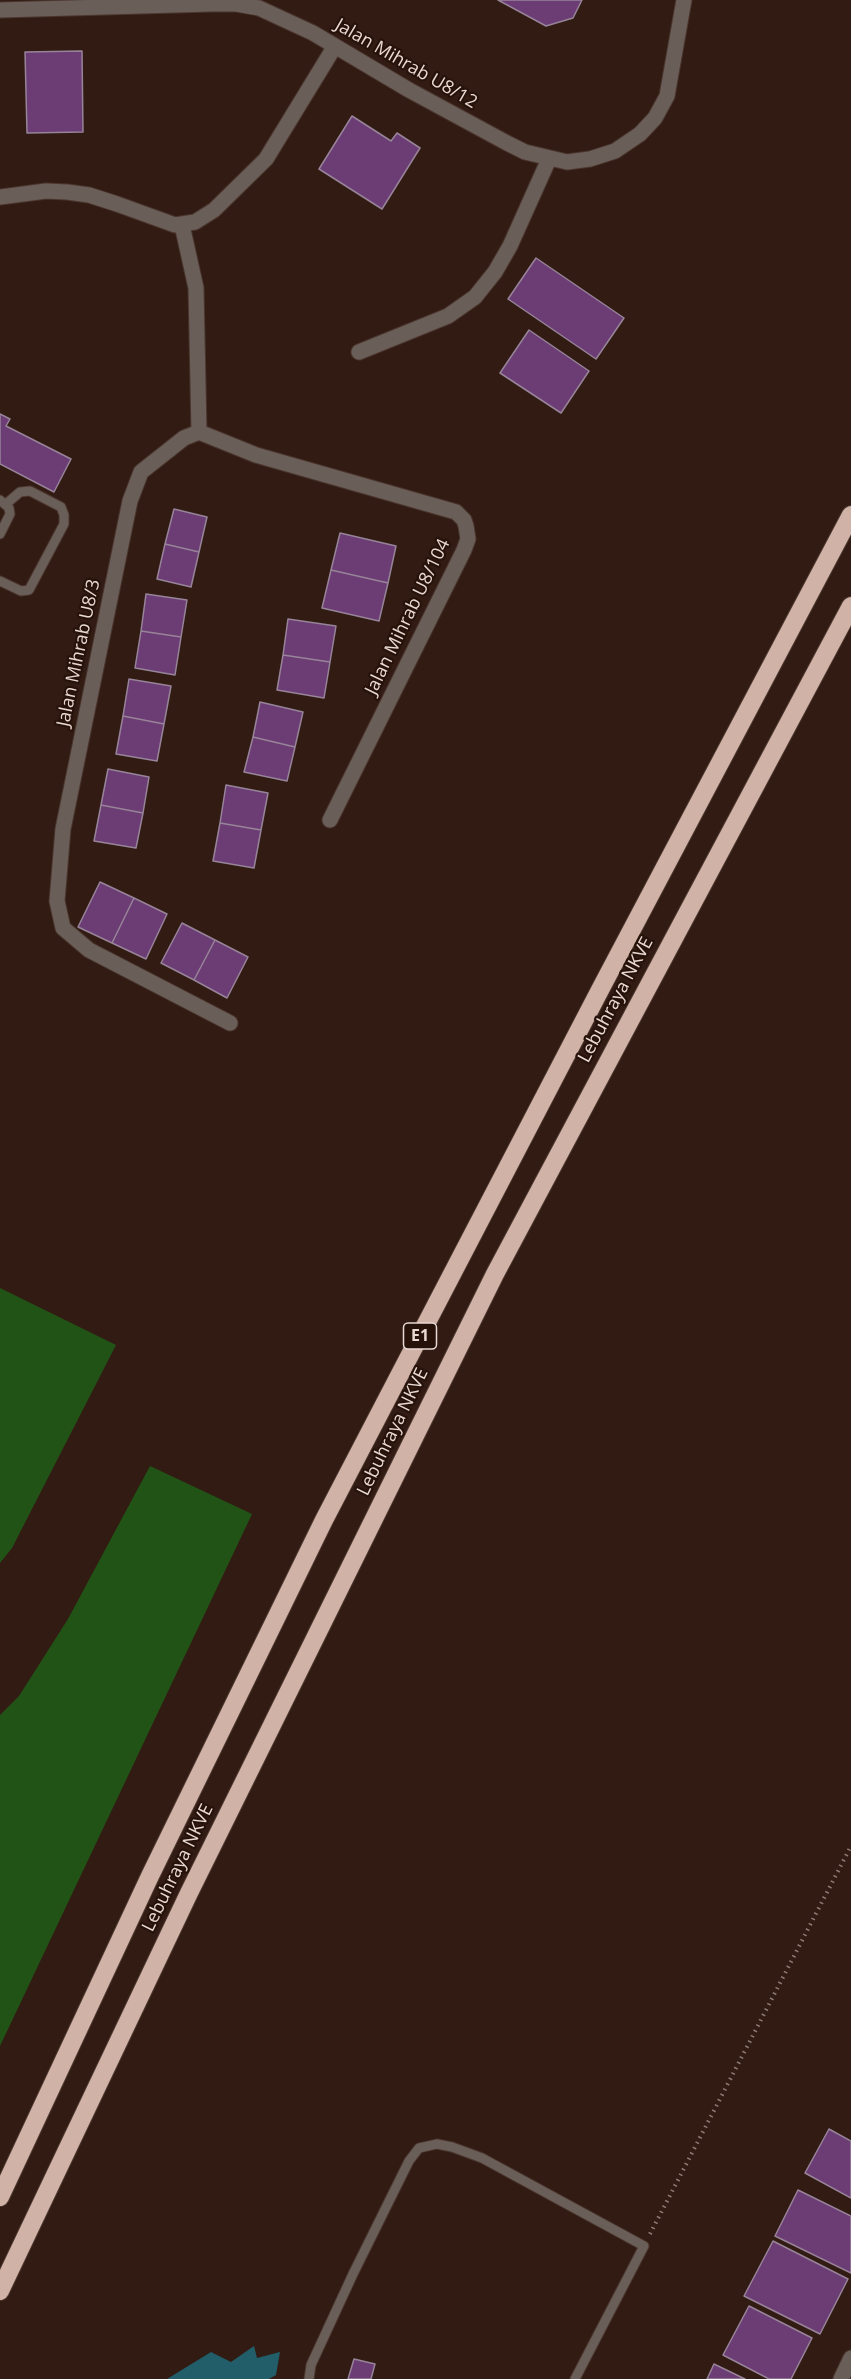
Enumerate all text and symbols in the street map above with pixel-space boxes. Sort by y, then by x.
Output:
street label: Jalan Mihrab U8/12 [331,15,481,113]
street label: Jalan Mihrab U8/104 [361,536,455,698]
street label: Jalan Mihrab U8/3 [53,577,105,729]
street label: Lebuhraya NKVE [574,934,658,1066]
road number: E1 [404,1323,436,1349]
street label: Lebuhraya NKVE [353,1365,433,1499]
street label: Lebuhraya NKVE [138,1801,218,1935]

